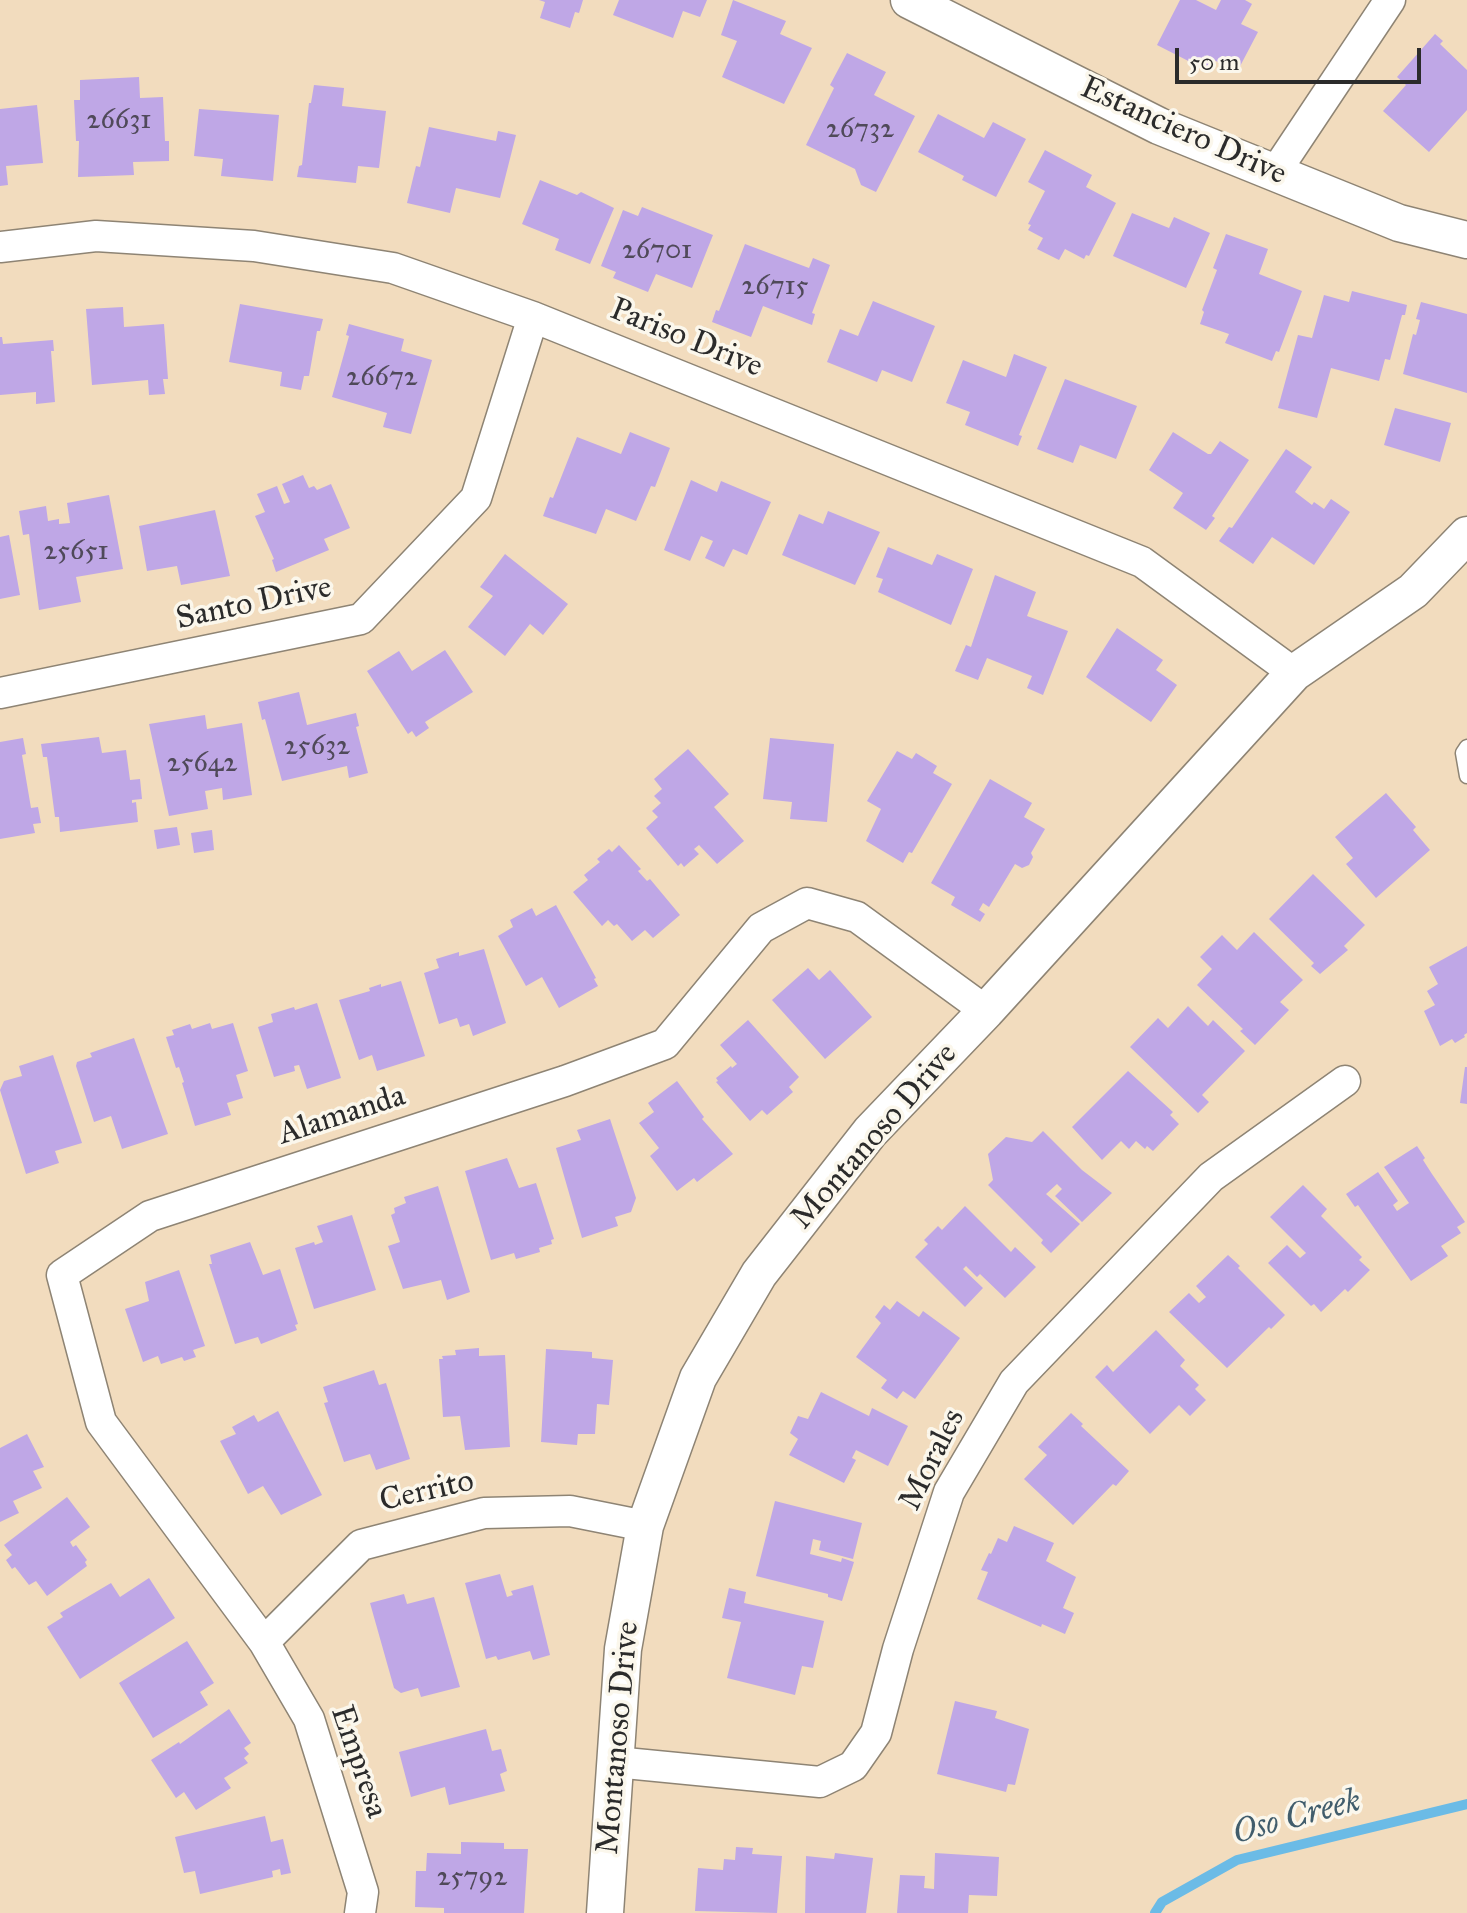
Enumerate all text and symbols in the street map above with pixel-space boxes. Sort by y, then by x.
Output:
scale bar [1179,32,1425,82]
text: 50 m [1189,47,1239,77]
street label: Estanciero Drive [1074,69,1292,195]
house number: 26631 [87,104,151,138]
house number: 26732 [826,113,894,147]
house number: 26701 [622,234,692,268]
house number: 26715 [742,270,808,304]
street label: Pariso Drive [604,291,768,387]
house number: 26672 [346,361,418,395]
house number: 25651 [43,535,109,569]
street label: Santo Drive [173,569,335,639]
house number: 25632 [284,730,350,764]
house number: 25642 [167,747,237,781]
street label: Montanoso Drive [784,1036,966,1238]
street label: Alamanda [274,1077,410,1155]
street label: Morales [892,1403,974,1517]
street label: Cerrito [376,1463,478,1521]
street label: Montanoso Drive [590,1620,648,1856]
street label: Empresa [321,1701,395,1823]
water label: Oso Creek [1229,1781,1365,1855]
house number: 25792 [437,1861,507,1895]

